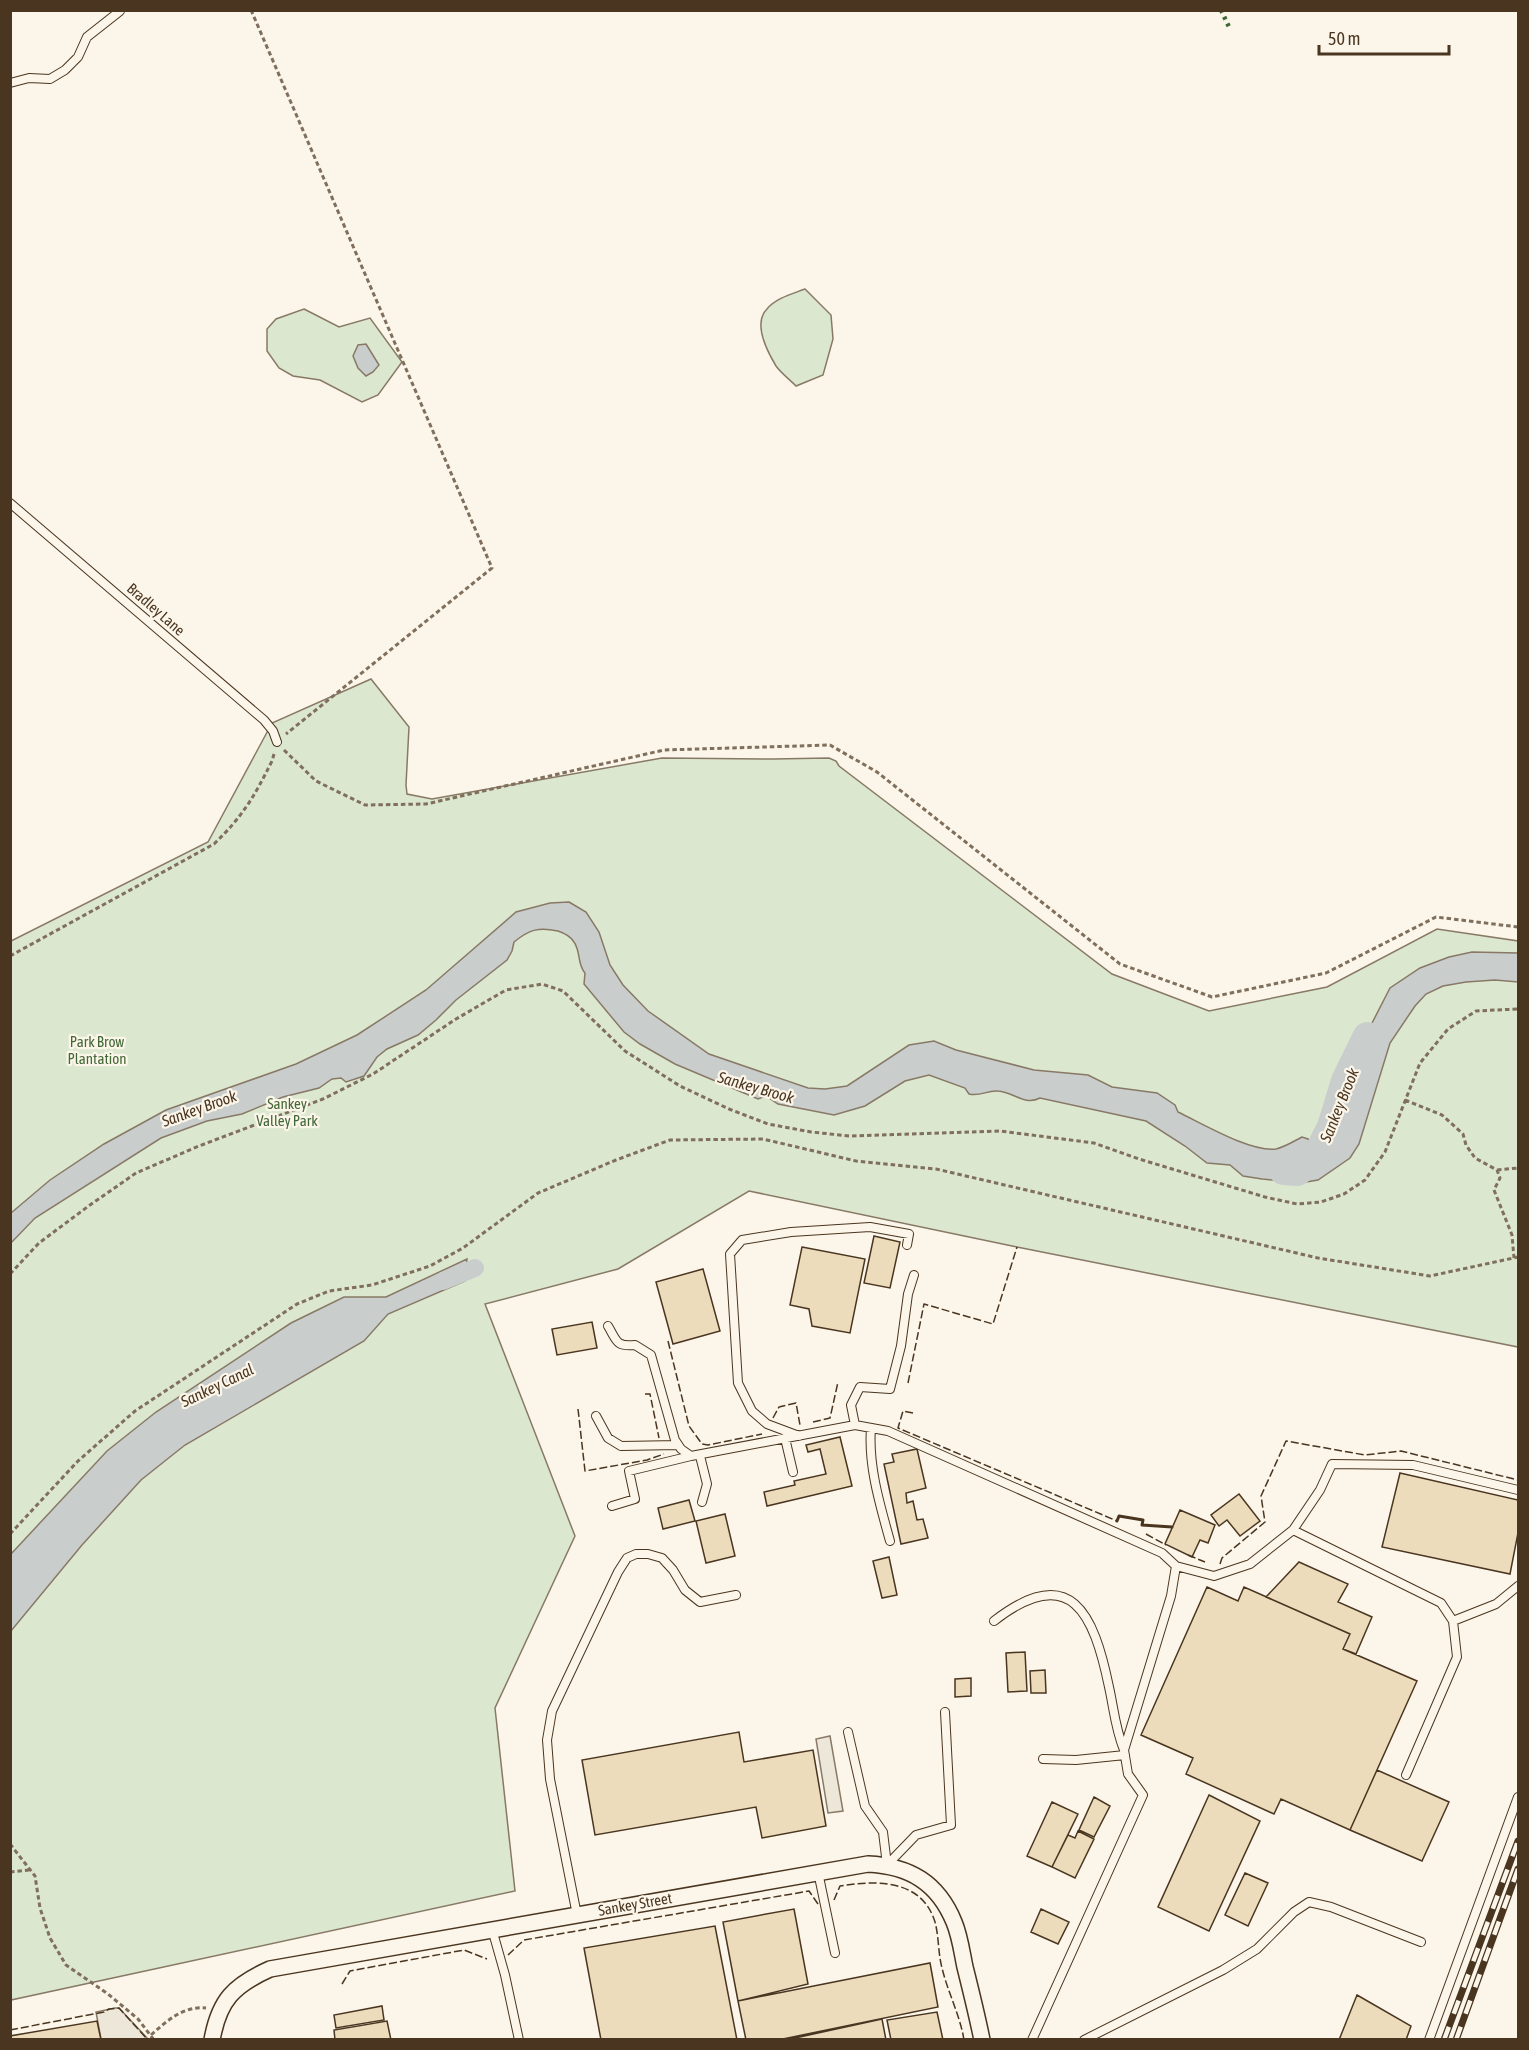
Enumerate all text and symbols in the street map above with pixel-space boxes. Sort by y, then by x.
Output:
scale bar [1319,18,1450,56]
text: 50 m [1328,28,1360,49]
street label: Bradley Lane [124,579,188,639]
park label: Park Brow Plantation [68,1033,126,1067]
water label: Sankey Brook [1316,1064,1363,1146]
water label: Sankey Brook [715,1067,797,1108]
water label: Sankey Brook [158,1086,240,1131]
park label: Sankey Valley Park [256,1095,318,1129]
water label: Sankey Canal [177,1360,257,1412]
street label: Sankey Street [597,1889,673,1919]

